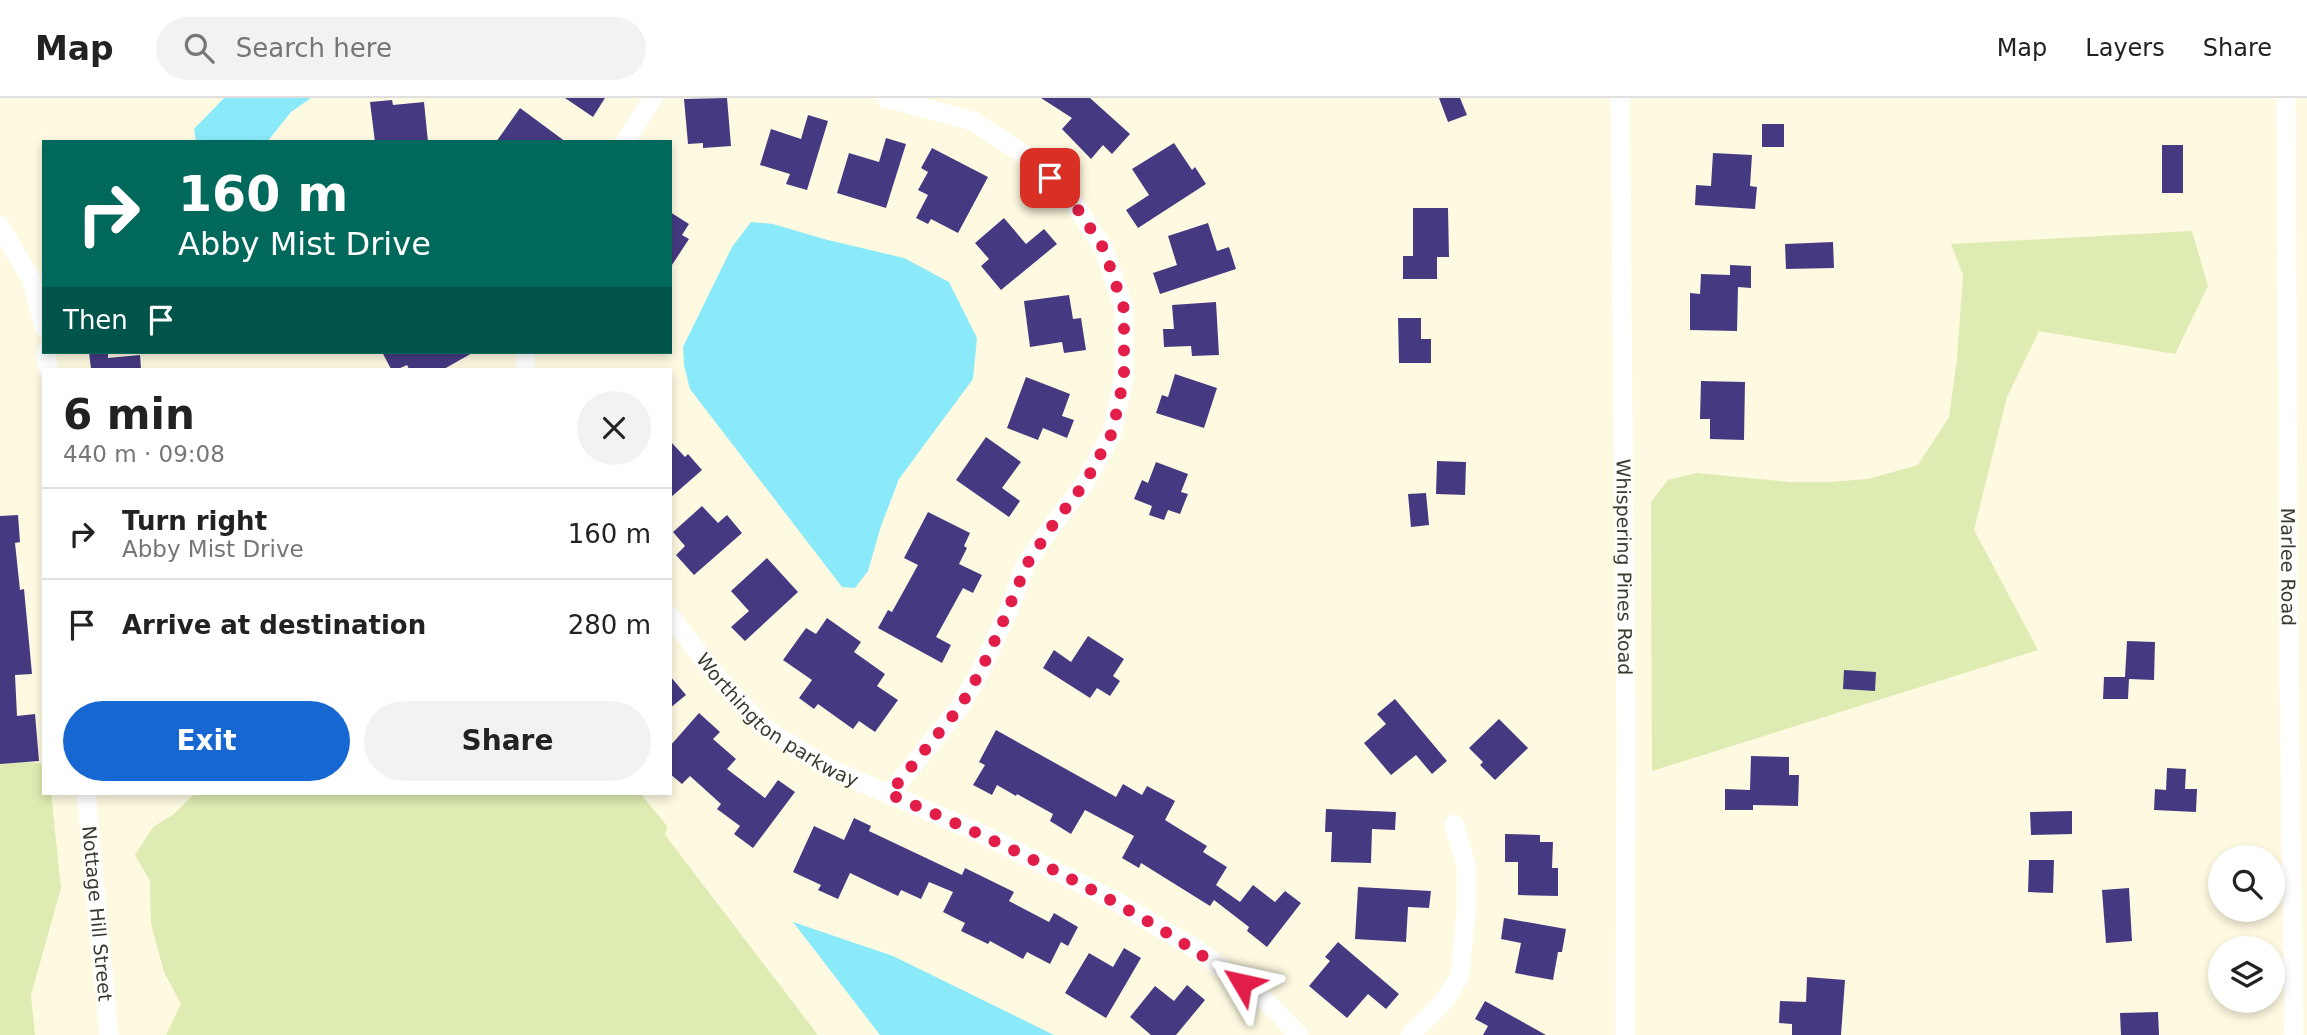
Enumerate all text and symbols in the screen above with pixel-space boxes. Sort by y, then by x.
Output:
search box [156,17,646,80]
text: Map [35,29,114,68]
icon: search [180,29,218,67]
text: Search here [236,33,392,63]
text: Map [1997,34,2047,62]
text: Layers [2085,34,2165,62]
text: Share [2203,34,2272,62]
pin [1020,148,1080,208]
icon: arrive [1031,159,1069,197]
text: 160 m [178,166,348,223]
icon: right [63,168,154,259]
text: Abby Mist Drive [178,225,431,263]
icon: arrive [142,301,180,339]
text: Then [63,305,128,335]
text: 6 min [63,390,195,439]
button: close [577,391,651,465]
text: 440 m · 09:08 [63,441,225,467]
street label: Whispering Pines Road [1612,458,1636,675]
text: Turn right [122,506,267,536]
street label: Marlee Road [2277,508,2300,626]
icon: right [63,515,101,553]
text: 160 m [568,519,651,549]
text: Abby Mist Drive [122,536,304,562]
icon: arrive [63,606,101,644]
text: Arrive at destination [122,610,426,640]
text: 280 m [568,610,651,640]
street label: Worthington parkway [692,649,862,791]
button: Exit [63,701,350,781]
button: Share [364,701,651,781]
street label: Nottage Hill Street [78,825,117,1002]
map controls [2208,845,2285,1013]
button: search [2208,845,2285,922]
button: layers [2208,936,2285,1013]
position arrow [1205,946,1279,1020]

